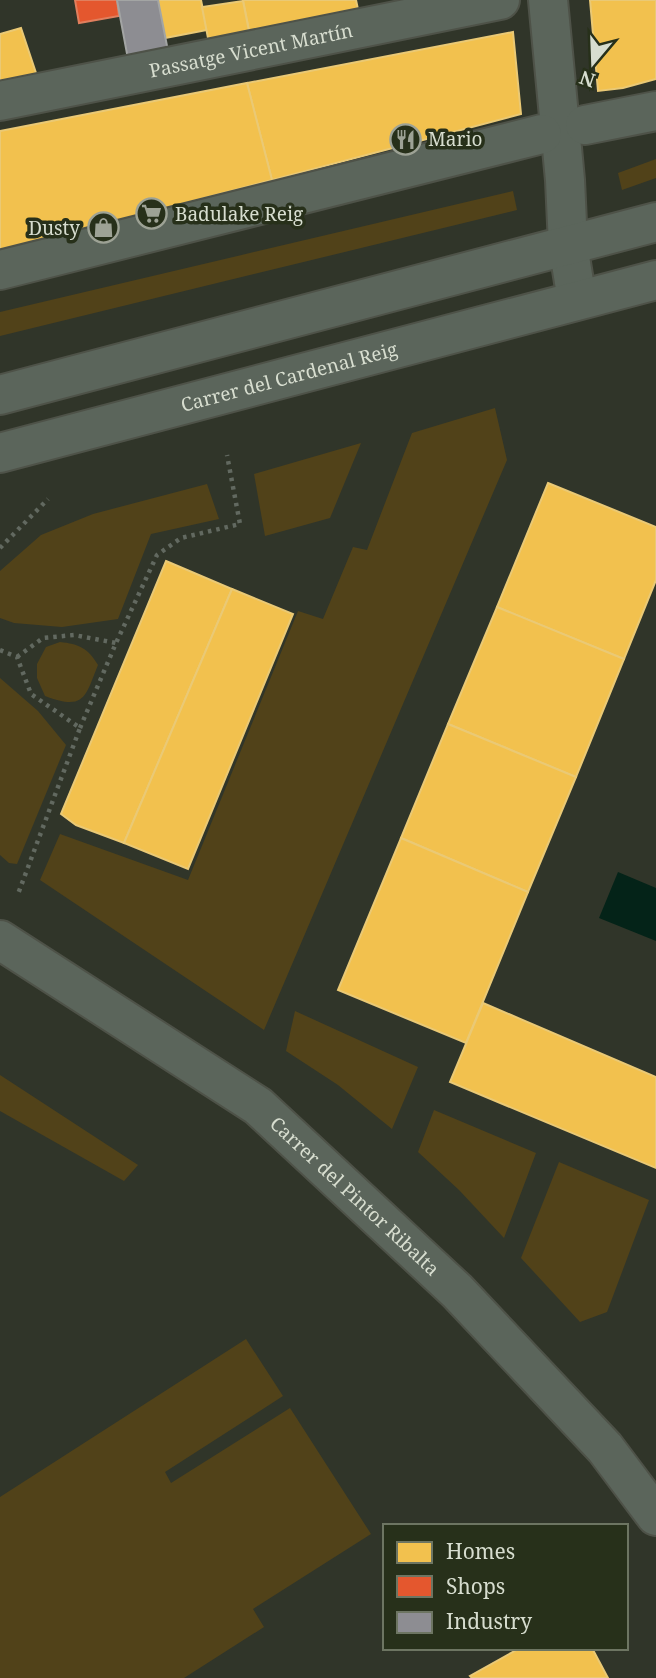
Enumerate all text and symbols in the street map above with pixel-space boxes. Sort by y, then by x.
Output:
street label: Passatge Vicent Martín [147,17,355,84]
north arrow [558,28,628,98]
text: N [576,64,599,94]
restaurant icon: Mario [388,122,422,156]
place label: Mario [428,126,483,152]
supermarket icon: Badulake Reig [135,197,169,231]
place label: Badulake Reig [175,201,303,227]
shop icon: Dusty [86,211,120,245]
place label: Dusty [28,215,80,241]
street label: Carrer del Cardenal Reig [178,336,400,418]
street label: Carrer del Pintor Ribalta [264,1111,445,1281]
legend [383,1524,628,1650]
text: Homes [446,1537,515,1565]
text: Shops [446,1572,505,1600]
text: Industry [446,1607,532,1635]

